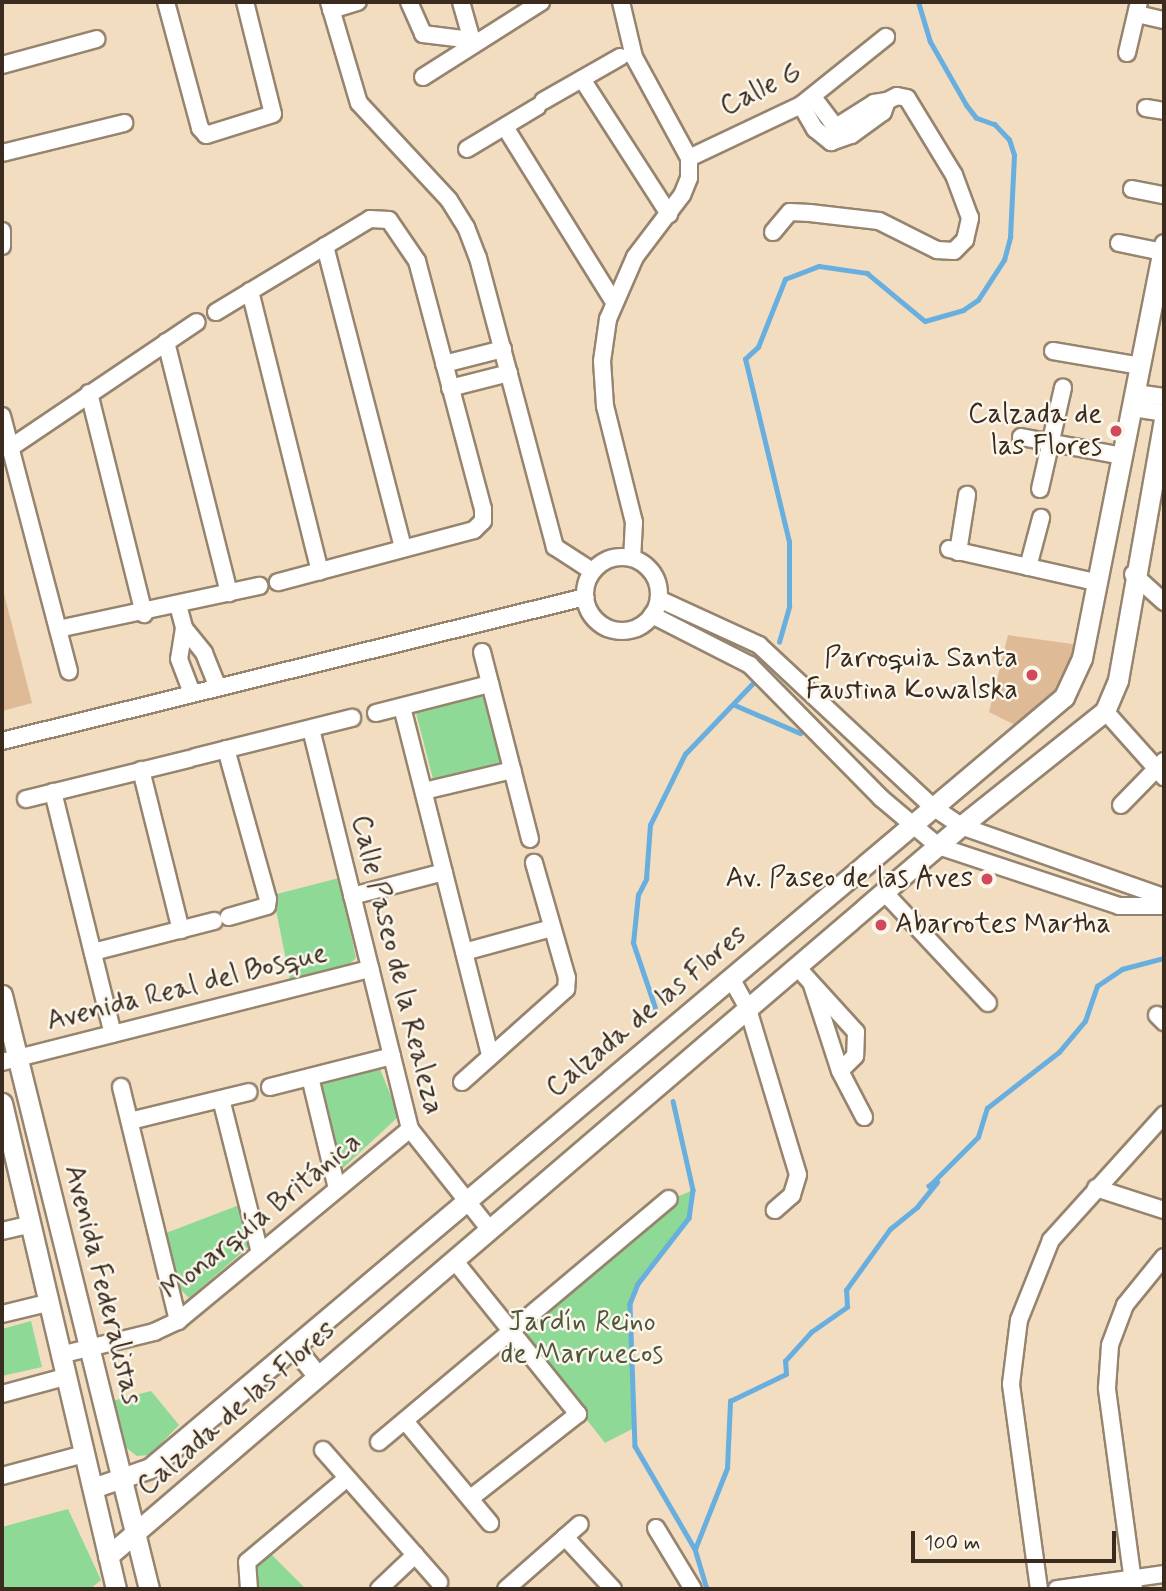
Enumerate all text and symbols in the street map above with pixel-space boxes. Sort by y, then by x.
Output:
street label: Calle G [715,55,807,125]
place label: Calzada de las Flores [969,398,1102,464]
marker: Calzada de las Flores [1108,423,1124,439]
place label: Parroquia Santa Faustina Kowalska [805,642,1018,708]
marker: Parroquia Santa Faustina Kowalska [1024,667,1040,683]
street label: Calle Paseo de la Realeza [344,817,448,1113]
place label: Av. Paseo de las Aves [725,862,973,896]
marker: Av. Paseo de las Aves [979,871,995,887]
place label: Abarrotes Martha [895,908,1113,942]
marker: Abarrotes Martha [873,917,889,933]
street label: Calzada de las Flores [539,918,755,1106]
street label: Avenida Real del Bosque [46,938,328,1038]
street label: Monarquía Británica [155,1126,369,1308]
street label: Avenida Federalistas [56,1161,148,1409]
park label: Jardín Reino de Marruecos [504,1306,660,1372]
street label: Calzada de las Flores [130,1313,344,1505]
scale bar [914,1518,1119,1562]
text: 100 m [924,1529,980,1557]

